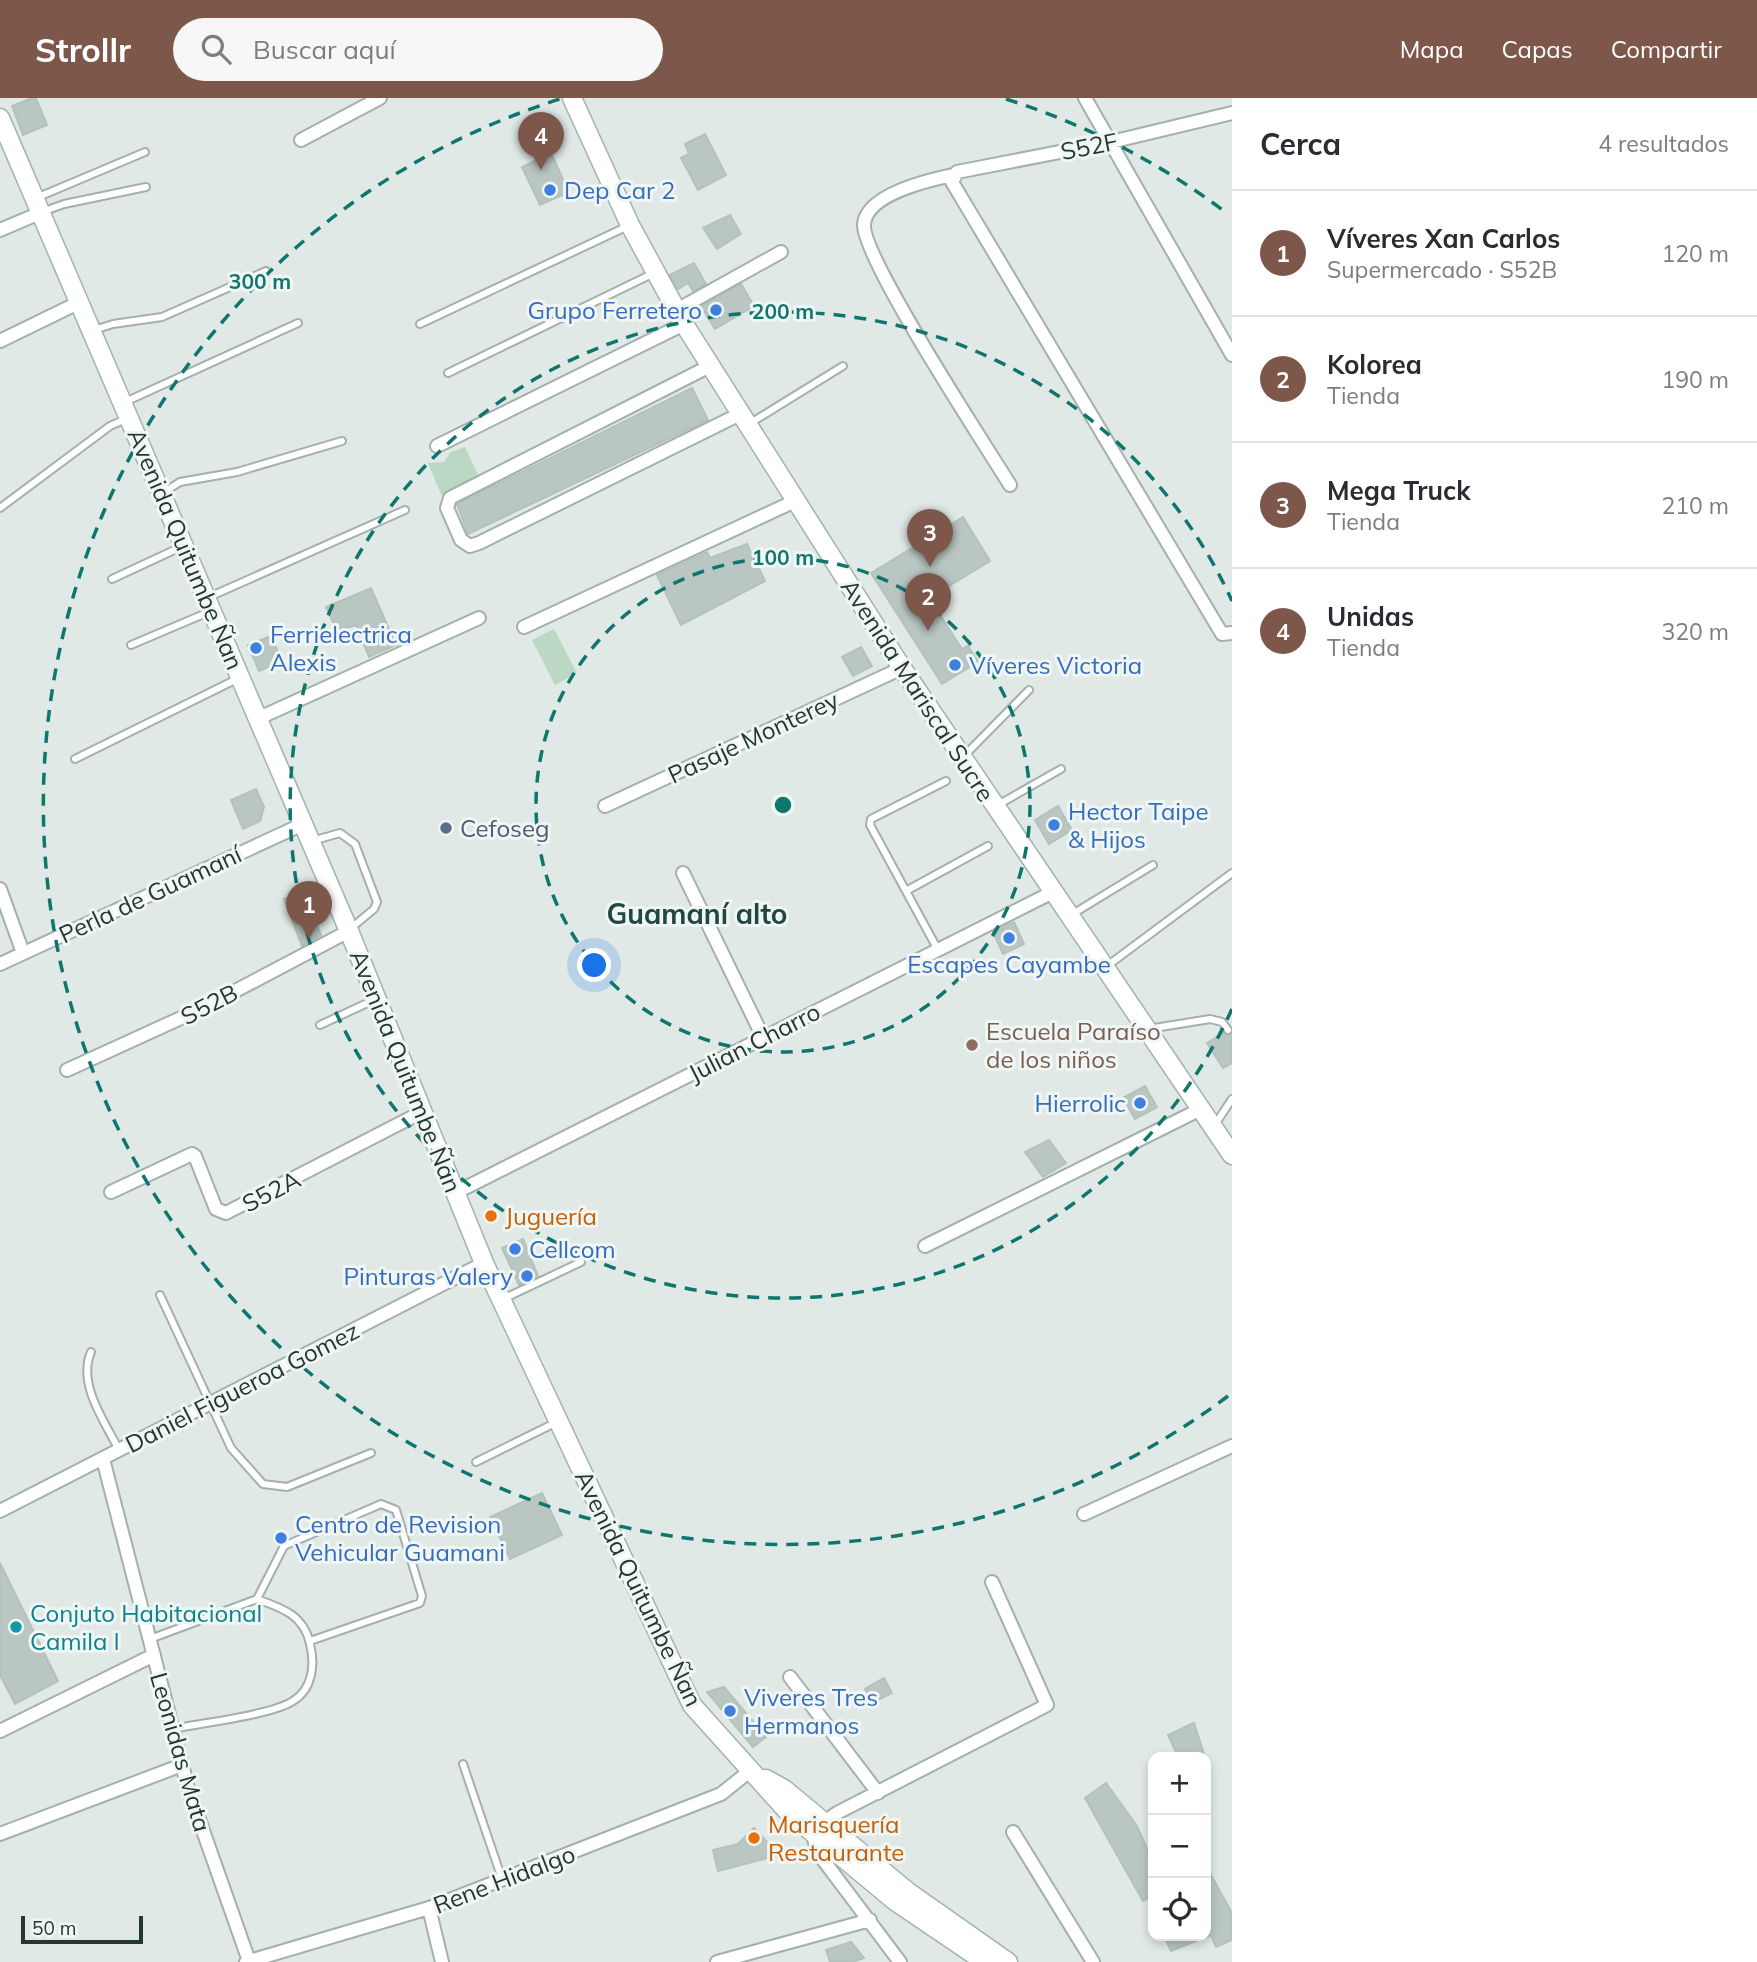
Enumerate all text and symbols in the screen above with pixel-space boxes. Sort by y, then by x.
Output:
search box [173,18,663,81]
text: Strollr [35,29,131,70]
icon: search [197,30,235,68]
text: Buscar aquí [253,33,396,66]
text: Mapa [1400,34,1464,64]
text: Capas [1502,34,1573,64]
text: Compartir [1611,34,1722,64]
pin: 4 [518,112,564,170]
text: Cerca [1260,125,1341,163]
street label: S52F [1058,126,1120,166]
text: 4 resultados [1598,129,1729,158]
place label: Dep Car 2 [564,175,675,205]
marker: Dep Car 2 [542,182,558,198]
text: Víveres Xan Carlos [1327,222,1560,255]
text: 1 [1276,239,1290,268]
text: 120 m [1661,239,1729,268]
text: Supermercado · S52B [1327,255,1557,284]
text: 300 m [229,268,291,294]
place label: Grupo Ferretero [528,295,702,325]
text: 200 m [752,298,814,324]
marker: Grupo Ferretero [708,302,724,318]
text: Kolorea [1327,348,1422,381]
text: 2 [1276,365,1290,394]
text: 190 m [1661,365,1729,394]
text: Tienda [1327,381,1400,410]
street label: Avenida Quitumbe Ñan [122,424,250,674]
text: Mega Truck [1327,474,1471,507]
text: 3 [1276,491,1290,520]
text: 210 m [1661,491,1729,520]
text: Tienda [1327,507,1400,536]
pin: 3 [907,509,953,567]
text: 100 m [752,544,814,570]
street label: Avenida Mariscal Sucre [835,573,1001,807]
pin: 2 [905,573,951,631]
text: Unidas [1327,600,1414,633]
text: 4 [1276,617,1290,646]
text: 320 m [1661,617,1729,646]
place label: Ferrielectrica Alexis [270,619,412,677]
text: Tienda [1327,633,1400,662]
marker: Ferrielectrica Alexis [248,640,264,656]
place label: Víveres Victoria [969,650,1142,680]
marker: Víveres Victoria [947,657,963,673]
street label: Pasaje Monterey [663,684,843,790]
centre of rings [771,793,795,817]
place label: Hector Taipe & Hijos [1068,796,1209,854]
place label: Cefoseg [460,813,550,843]
marker: Hector Taipe & Hijos [1046,817,1062,833]
marker: Cefoseg [438,820,454,836]
street label: Perla de Guamaní [54,838,247,949]
pin: 1 [286,881,332,939]
district label: Guamaní alto [607,896,787,931]
marker: Escapes Cayambe [1001,930,1017,946]
street label: Avenida Quitumbe Ñan [344,945,468,1197]
your location [577,948,611,982]
place label: Escapes Cayambe [907,949,1111,979]
street label: S52B [175,977,243,1031]
street label: Julian Charro [683,996,825,1088]
place label: Escuela Paraíso de los niños [986,1016,1161,1074]
marker: Escuela Paraíso de los niños [964,1037,980,1053]
place label: Hierrolic [1035,1088,1126,1118]
marker: Hierrolic [1132,1095,1148,1111]
street label: S52A [237,1164,305,1218]
place label: Juguería [505,1201,597,1231]
marker: Juguería [483,1208,499,1224]
place label: Cellcom [529,1234,615,1264]
marker: Cellcom [507,1241,523,1257]
place label: Pinturas Valery [343,1261,513,1291]
marker: Pinturas Valery [519,1268,535,1284]
street label: Daniel Figueroa Gomez [120,1315,364,1459]
street label: Avenida Quitumbe Ñan [569,1465,709,1711]
place label: Centro de Revision Vehicular Guamani [295,1509,505,1567]
marker: Centro de Revision Vehicular Guamani [273,1530,289,1546]
place label: Conjuto Habitacional Camila I [30,1598,262,1656]
marker: Conjuto Habitacional Camila I [8,1619,24,1635]
street label: Leonidas Mata [144,1669,218,1835]
place label: Viveres Tres Hermanos [744,1682,878,1740]
marker: Viveres Tres Hermanos [722,1703,738,1719]
map controls [1148,1752,1211,1941]
button: + [1148,1752,1211,1815]
place label: Marisquería Restaurante [768,1809,904,1867]
button: − [1148,1815,1211,1878]
marker: Marisquería Restaurante [746,1830,762,1846]
street label: Rene Hidalgo [429,1838,579,1920]
button: locate [1148,1878,1211,1941]
scale bar [21,1913,144,1945]
text: 50 m [32,1916,76,1940]

